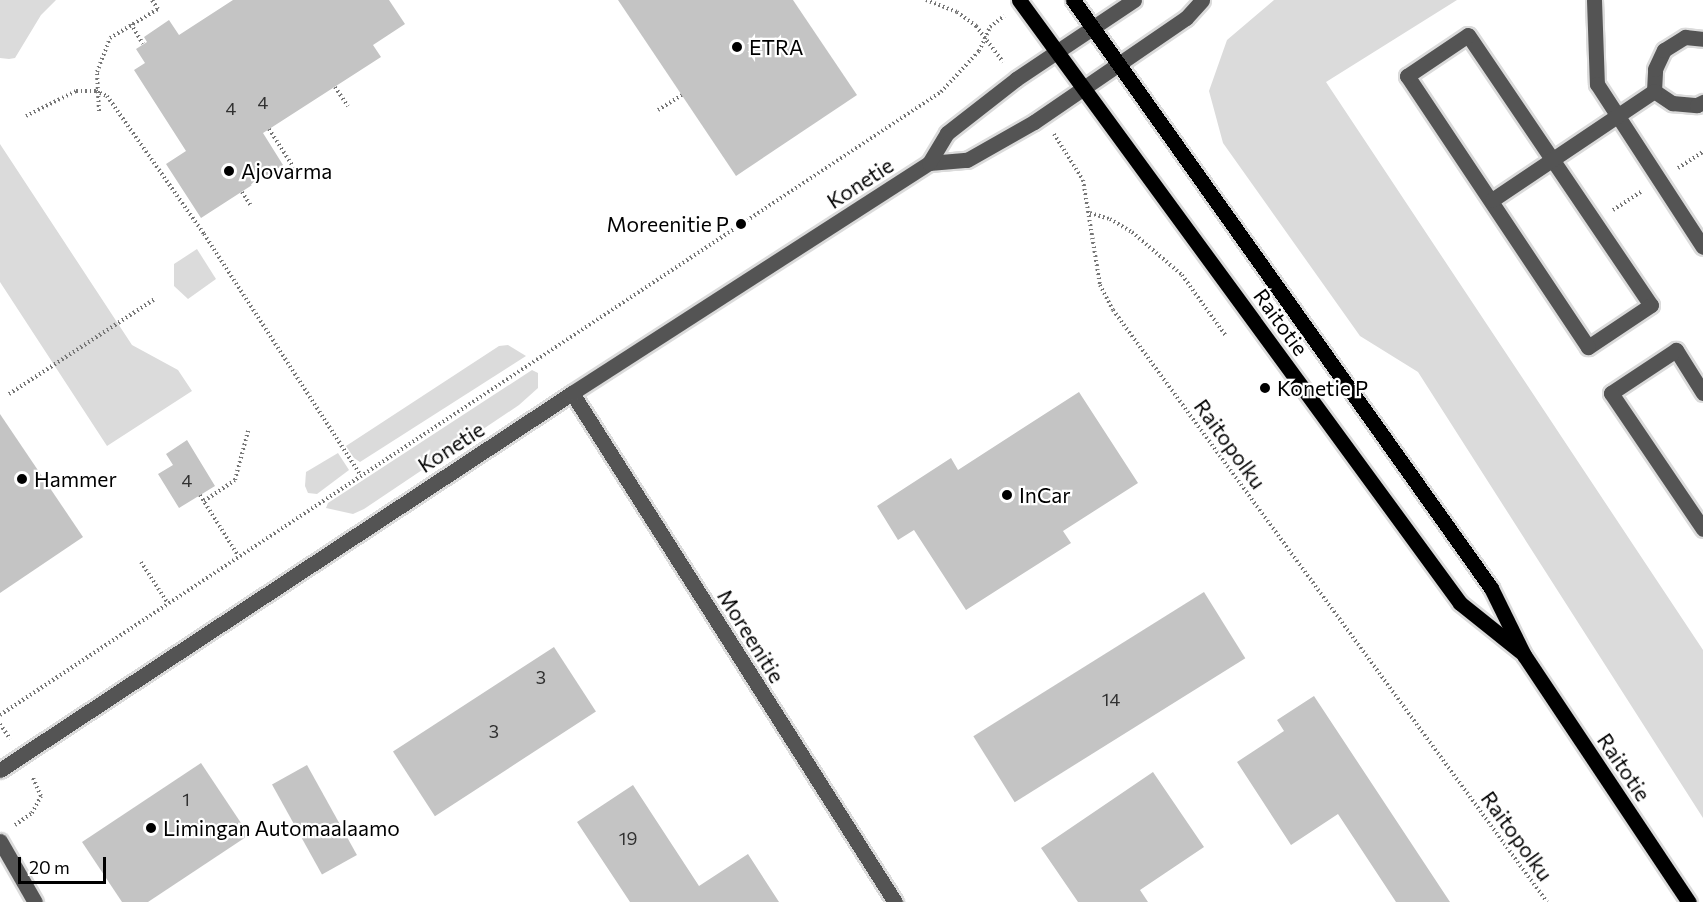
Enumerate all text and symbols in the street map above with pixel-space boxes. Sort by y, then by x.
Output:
place label: ETRA [749,34,803,60]
marker: ETRA [730,40,744,54]
house number: 4 [258,91,268,113]
house number: 4 [226,97,236,119]
street label: Konetie [822,152,898,214]
place label: Ajovarma [241,158,332,184]
marker: Ajovarma [222,164,236,178]
place label: Moreenitie P [607,211,729,237]
marker: Moreenitie P [734,217,748,231]
street label: Raitotie [1248,284,1314,360]
place label: Konetie P [1277,375,1368,401]
marker: Konetie P [1258,381,1272,395]
street label: Raitopolku [1189,394,1271,494]
street label: Konetie [413,416,489,478]
place label: Hammer [34,466,117,492]
house number: 4 [182,469,192,491]
marker: Hammer [15,472,29,486]
place label: InCar [1019,482,1071,508]
marker: InCar [1000,488,1014,502]
street label: Moreenitie [712,585,790,687]
house number: 3 [536,666,546,688]
house number: 14 [1102,688,1120,710]
house number: 3 [489,720,499,742]
street label: Raitotie [1592,728,1656,806]
street label: Raitopolku [1476,786,1558,886]
house number: 1 [182,788,190,810]
place label: Limingan Automaalaamo [163,815,400,841]
marker: Limingan Automaalaamo [144,821,158,835]
house number: 19 [619,827,637,849]
scale bar [21,845,110,883]
text: 20 m [29,856,70,878]

